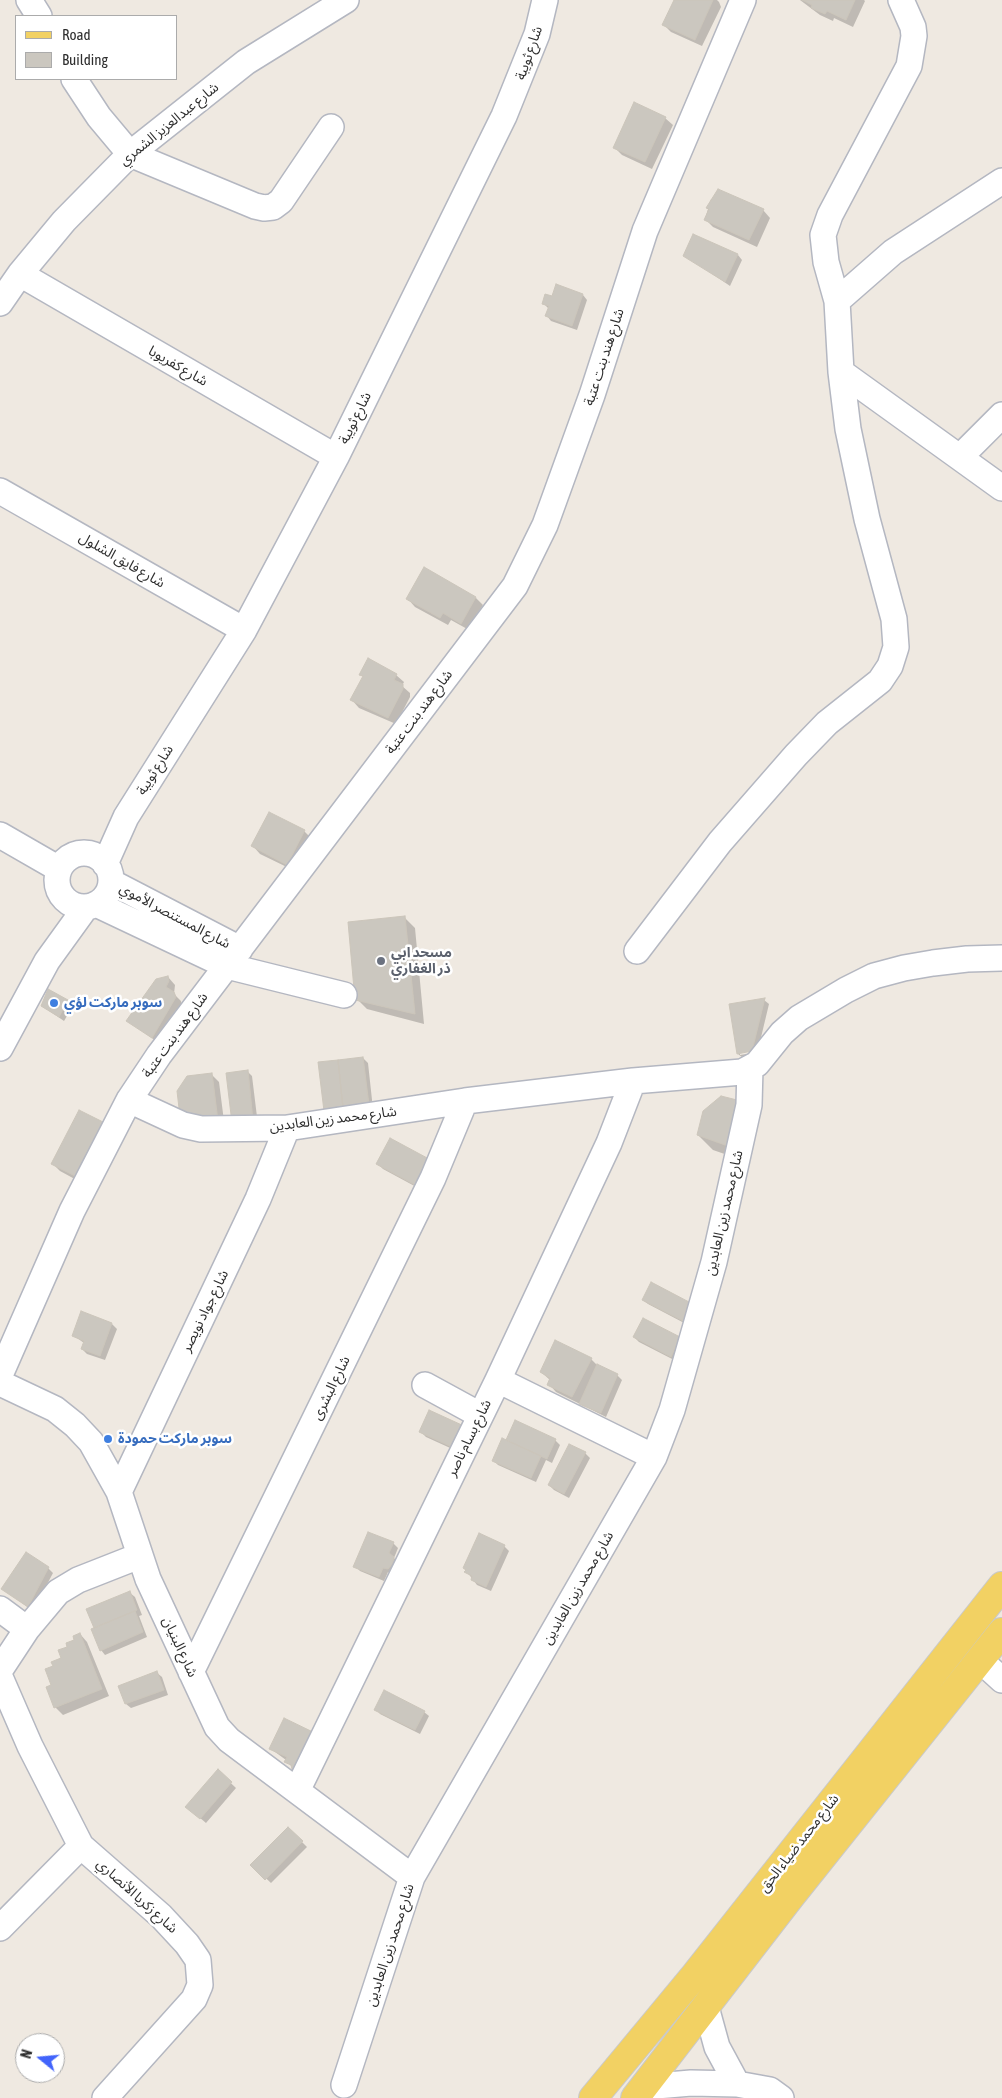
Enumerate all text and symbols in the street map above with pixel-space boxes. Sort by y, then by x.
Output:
legend [15,15,178,80]
street label: شارع ثويبة [512,24,546,82]
text: Road [62,26,91,43]
text: Building [62,51,108,68]
street label: شارع عبدالعزيز الشمري [116,79,222,169]
street label: شارع هند بنت عتبة [580,306,628,408]
street label: شارع كفريوبا [145,342,211,390]
street label: شارع ثويبة [335,389,375,447]
street label: شارع فايق الشلول [76,529,168,591]
street label: شارع هند بنت عتبة [382,667,456,757]
street label: شارع ثويبة [133,742,177,798]
street label: شارع المستنصر الأموي [117,880,233,952]
place label: مسحد ابي ذر الغفاري [391,945,452,978]
marker: مسحد ابي ذر الغفاري [375,955,387,967]
street label: شارع هند بنت عتبة [139,989,211,1081]
place label: سوبر ماركت لؤي [64,995,162,1011]
marker: سوبر ماركت لؤي [48,997,60,1009]
street label: شارع محمد زين العابدين [268,1103,398,1135]
street label: شارع محمد زين العابدين [701,1149,747,1277]
street label: شارع جواد نويصر [178,1267,232,1355]
street label: شارع البشرى [308,1353,354,1423]
street label: شارع بسام ناصر [443,1397,495,1479]
place label: سوبر ماركت حمودة [118,1431,232,1447]
marker: سوبر ماركت حمودة [102,1433,114,1445]
street label: شارع محمد زين العابدين [539,1528,617,1648]
street label: شارع البنيان [159,1614,201,1680]
street label: شارع محمد ضياء الحق [756,1791,842,1895]
street label: شارع زكريا الأنصاري [93,1855,181,1937]
street label: شارع محمد زين العابدين [362,1882,418,2008]
north arrow [15,2033,65,2083]
text: N [18,2048,35,2060]

